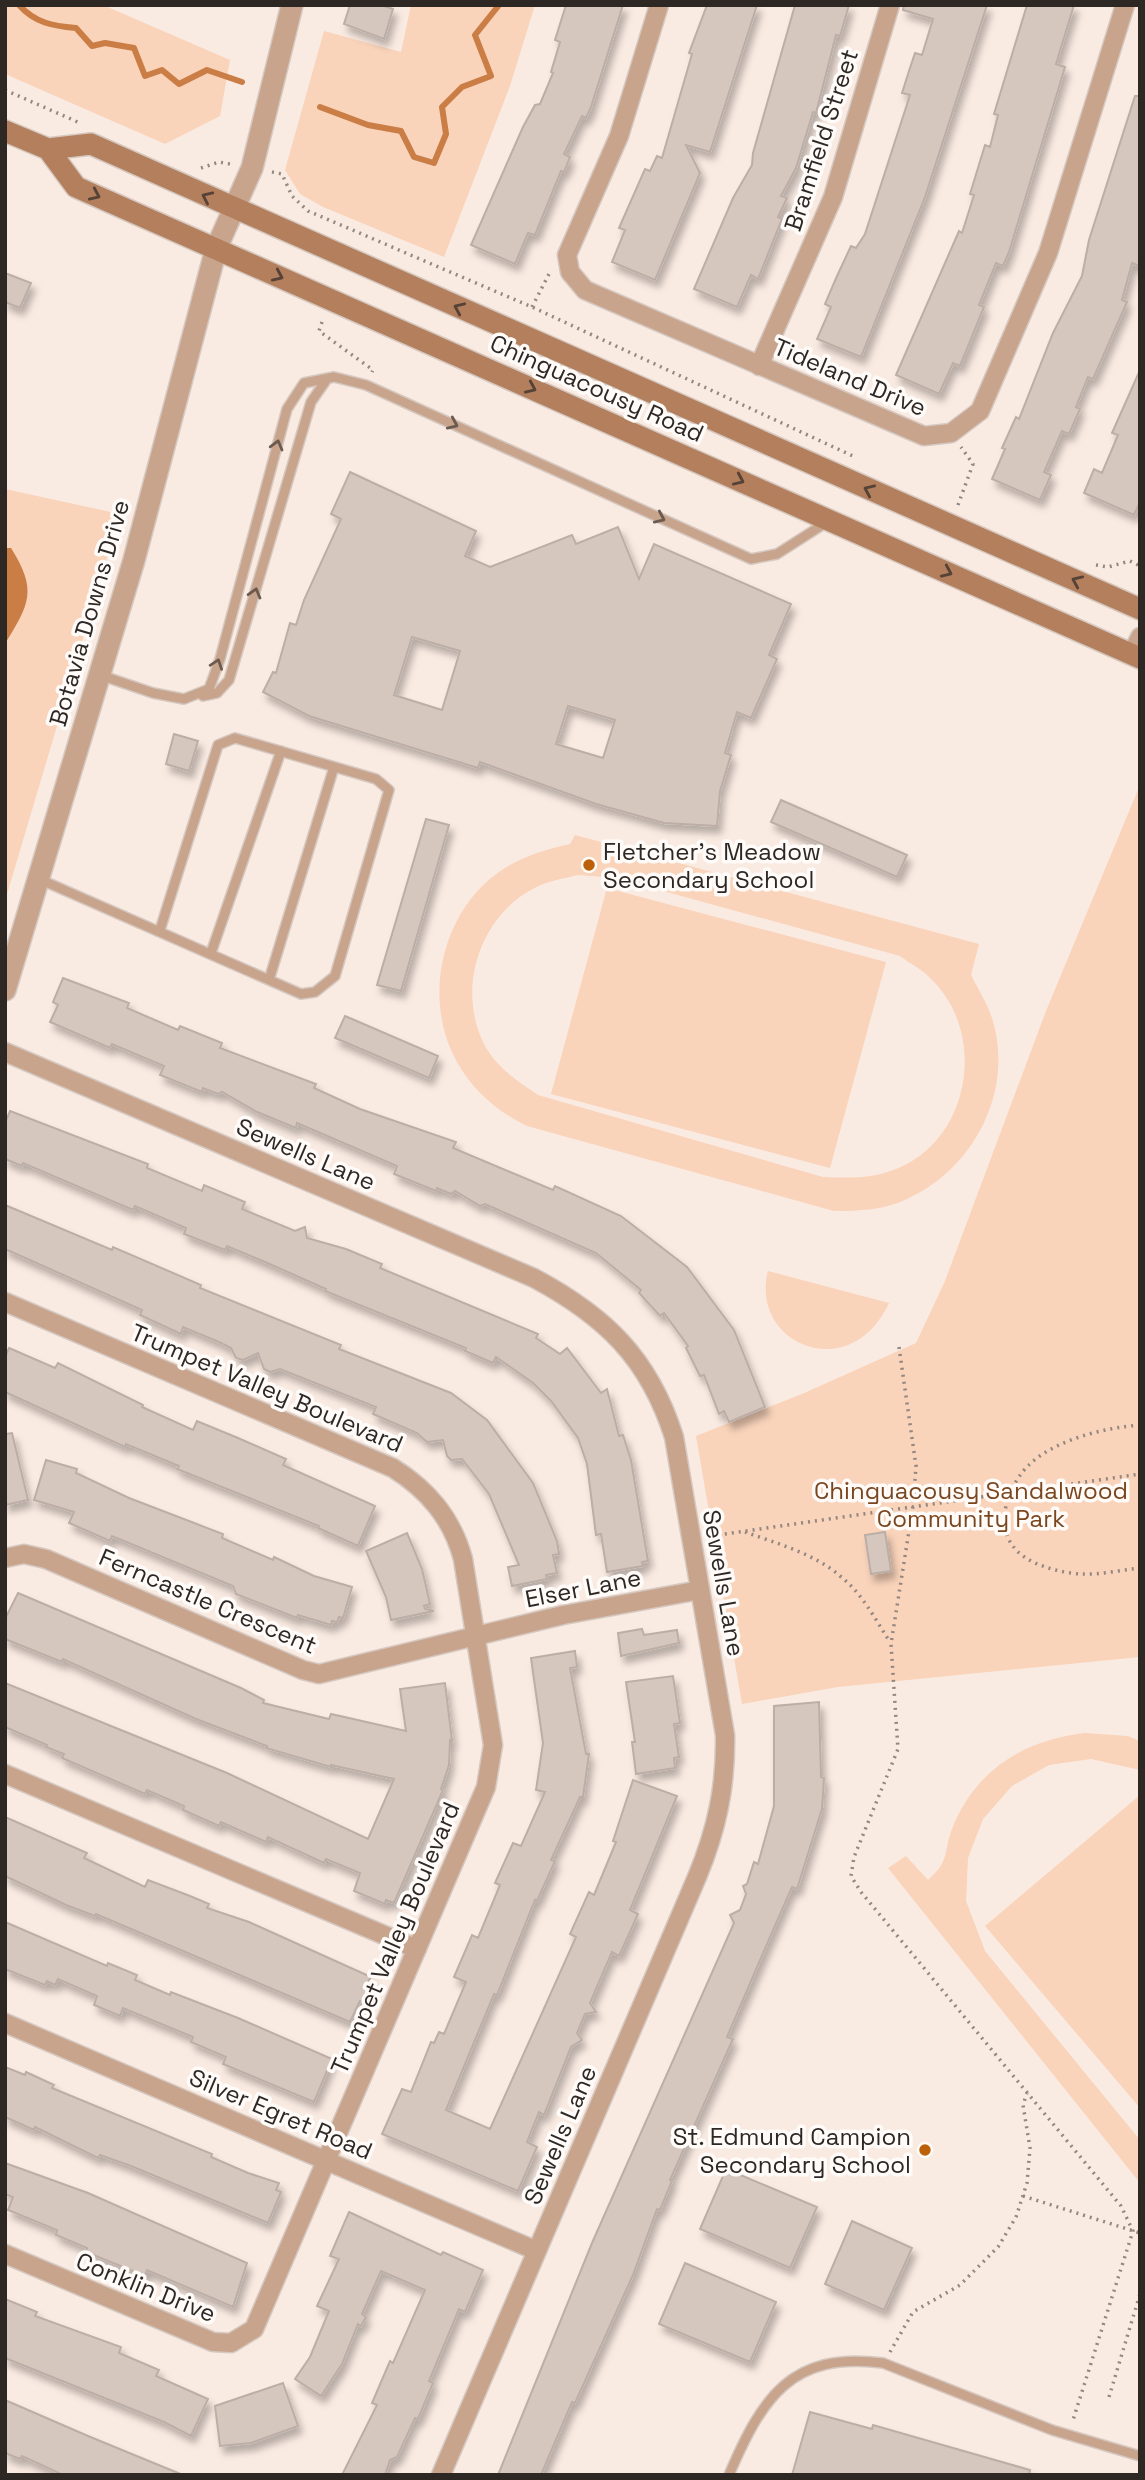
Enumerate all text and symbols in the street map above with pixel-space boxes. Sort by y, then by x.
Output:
street label: Bramfield Street [777,45,865,235]
one-way arrow [88,187,100,201]
one-way arrow [201,191,214,205]
one-way arrow [271,268,284,282]
one-way arrow [454,303,466,317]
street label: Chinguacousy Road [485,327,709,449]
street label: Tideland Drive [769,331,931,423]
one-way arrow [524,380,536,394]
one-way arrow [446,416,458,430]
one-way arrow [269,439,283,451]
one-way arrow [732,472,744,486]
one-way arrow [864,484,876,498]
street label: Botavia Downs Drive [42,496,136,730]
one-way arrow [653,510,665,524]
one-way arrow [940,564,952,578]
one-way arrow [1072,575,1085,589]
one-way arrow [246,587,261,599]
one-way arrow [209,659,223,671]
place label: Fletcher's Meadow Secondary School [603,836,821,895]
marker: Fletcher's Meadow Secondary School [581,857,597,873]
street label: Sewells Lane [232,1111,380,1197]
street label: Trumpet Valley Boulevard [126,1317,408,1459]
park label: Chinguacousy Sandalwood Community Park [814,1475,1128,1534]
street label: Sewells Lane [696,1507,752,1659]
street label: Ferncastle Crescent [95,1541,321,1661]
street label: Elser Lane [522,1562,644,1614]
street label: Trumpet Valley Boulevard [324,1797,466,2079]
street label: Silver Egret Road [185,2061,377,2167]
street label: Sewells Lane [517,2061,603,2209]
place label: St. Edmund Campion Secondary School [673,2121,911,2180]
marker: St. Edmund Campion Secondary School [917,2142,933,2158]
street label: Conklin Drive [72,2245,220,2329]

